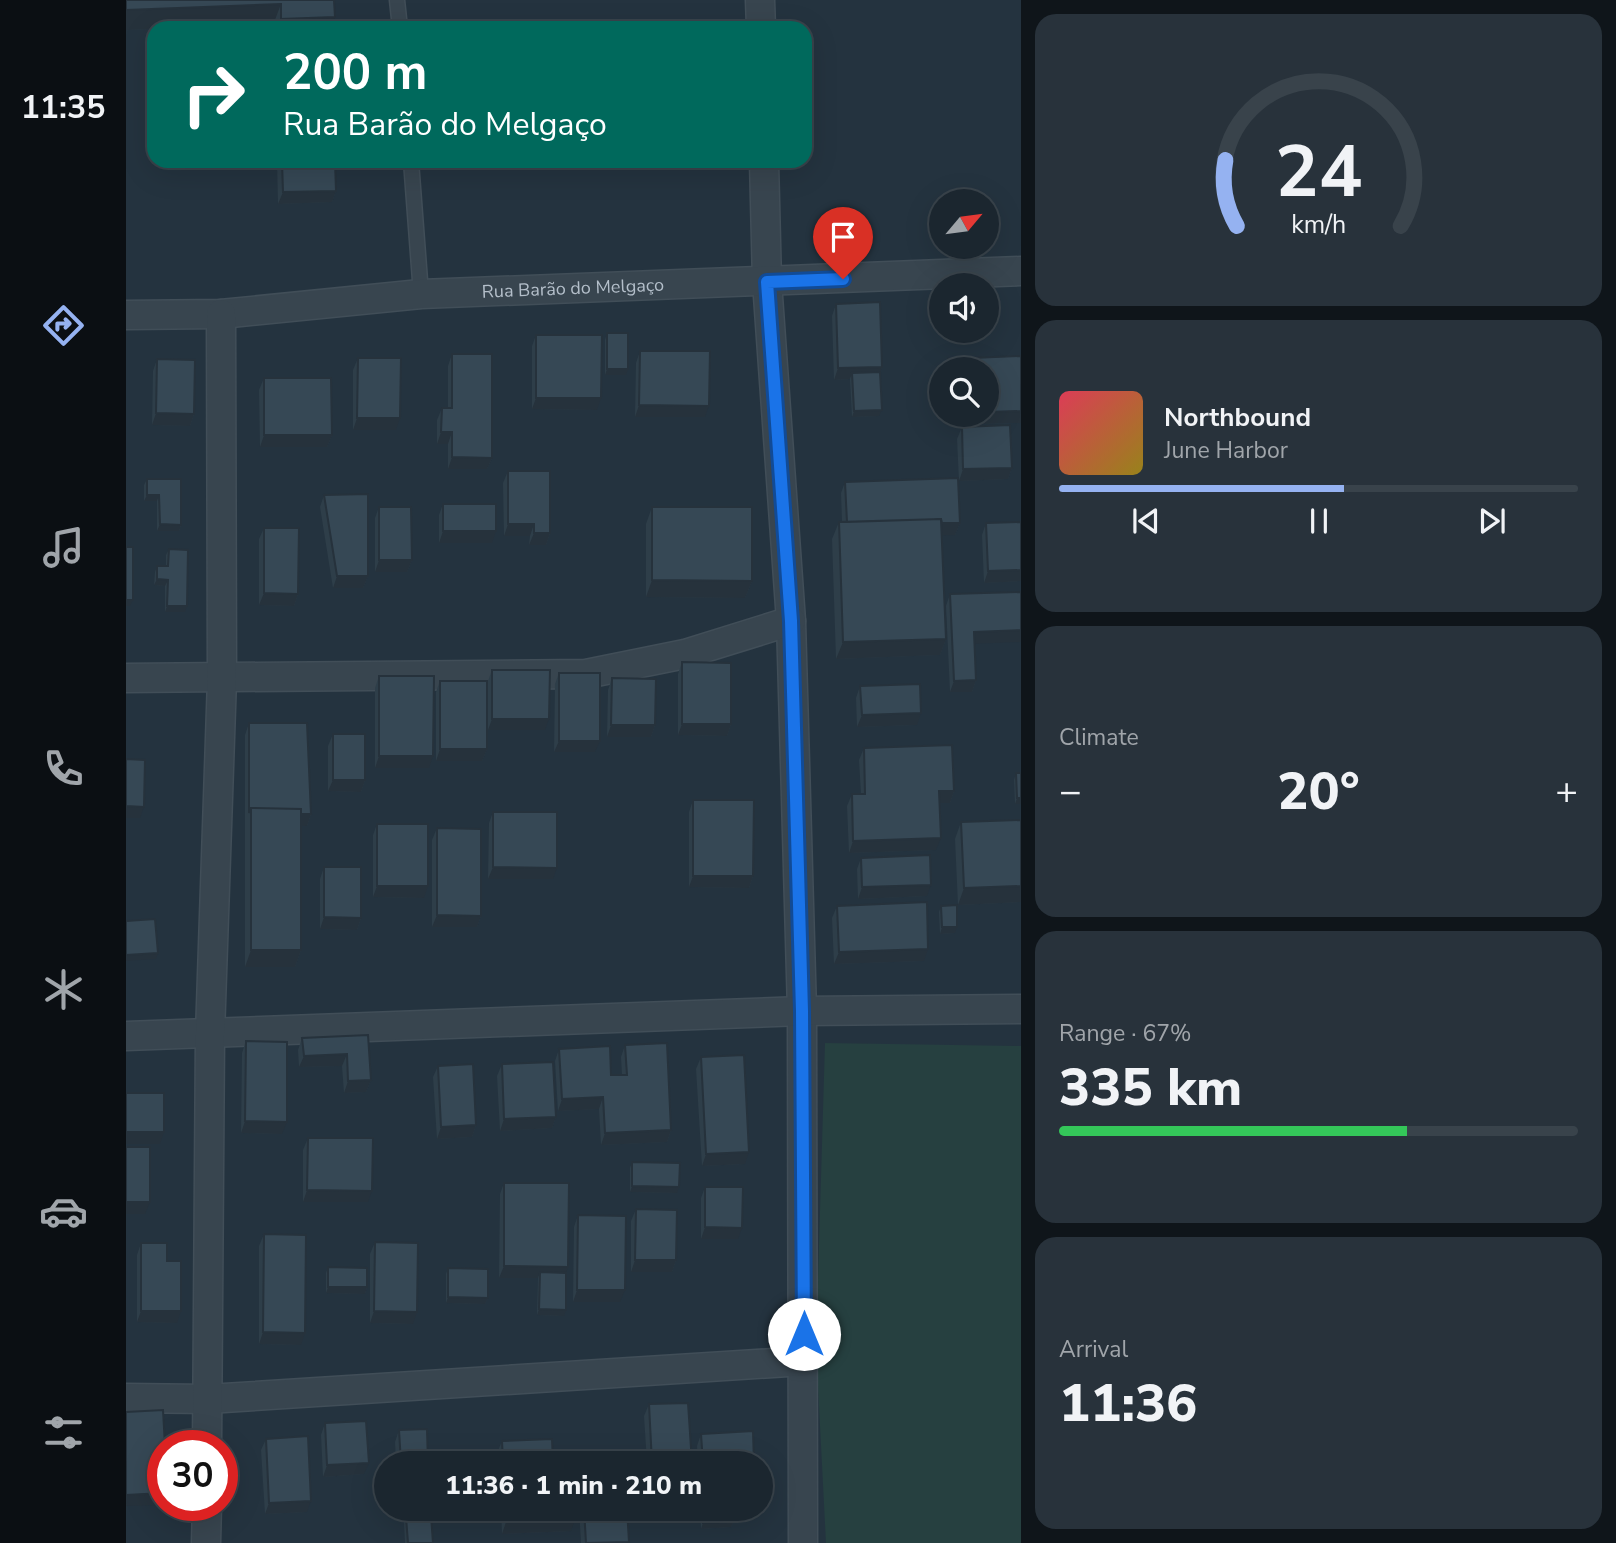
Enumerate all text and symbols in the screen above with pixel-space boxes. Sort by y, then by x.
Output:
text: 200 m [283,39,427,106]
icon: right [168,49,259,140]
text: 11:35 [21,86,105,129]
text: Rua Barão do Melgaço [283,103,607,146]
text: 24 [1275,122,1362,222]
north arrow [929,189,999,259]
map controls [929,189,999,427]
pin [813,207,873,279]
text: km/h [1291,208,1346,242]
icon: arrive [824,218,862,256]
street label: Rua Barão do Melgaço [481,273,664,304]
button: sound [929,273,999,343]
icon: directions [39,301,88,350]
button: search [929,357,999,427]
text: Northbound [1164,400,1311,435]
text: June Harbor [1164,435,1288,466]
icon: previous [1127,502,1165,540]
icon: pause [1300,502,1338,540]
icon: next [1473,502,1511,540]
icon: music [39,523,88,572]
text: Climate [1059,722,1139,753]
icon: phone [39,744,88,793]
text: 20° [1277,756,1360,827]
text: − [1059,766,1082,817]
text: + [1555,766,1578,817]
icon: climate [39,965,88,1014]
text: Range · 67% [1059,1018,1191,1049]
text: 335 km [1059,1052,1242,1123]
icon: car [39,1187,88,1236]
position arrow [767,1297,841,1371]
text: Arrival [1059,1334,1128,1365]
text: 11:36 [1059,1368,1197,1439]
icon: filters [39,1408,88,1457]
speed limit sign: 30 [147,1430,238,1521]
text: 11:36 · 1 min · 210 m [445,1468,702,1503]

